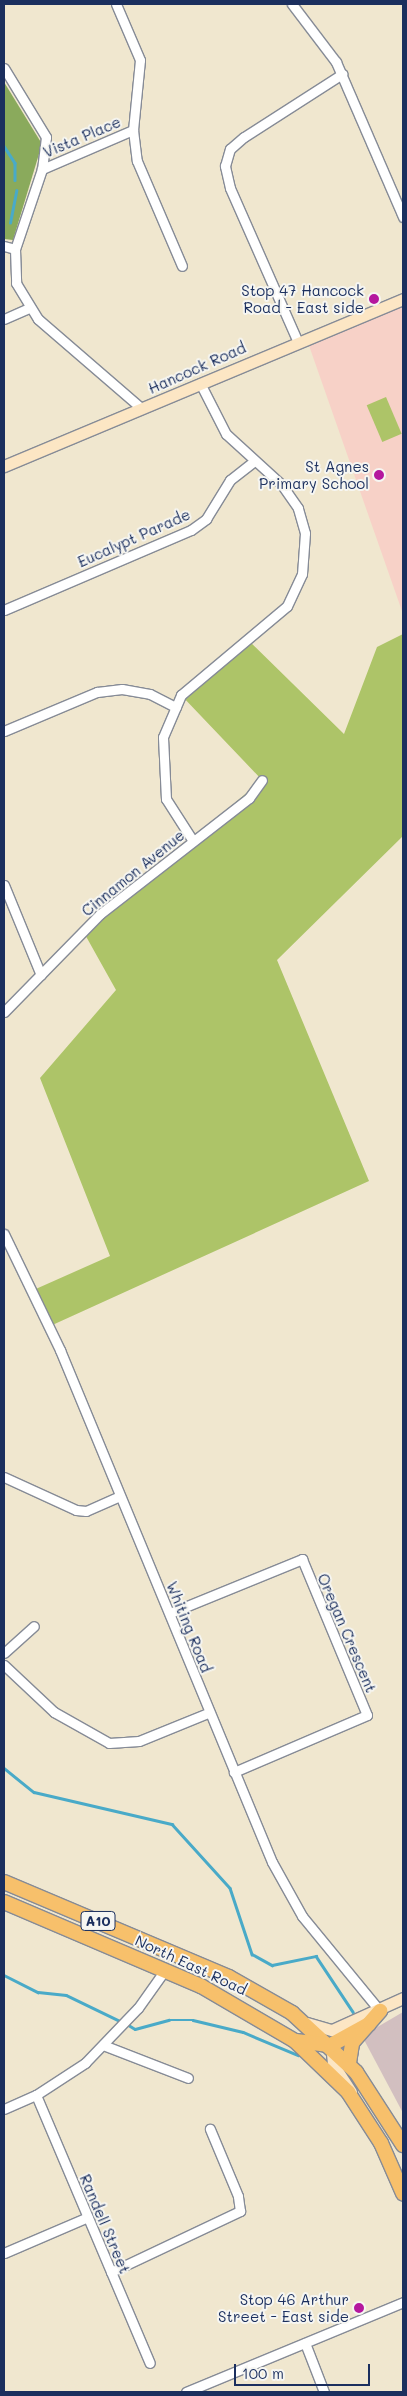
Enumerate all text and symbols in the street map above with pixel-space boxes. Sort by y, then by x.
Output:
street label: Vista Place [40,113,124,161]
place label: Stop 47 Hancock Road - East side [241,281,364,316]
marker: Stop 47 Hancock Road - East side [368,293,380,305]
street label: Hancock Road [145,338,249,398]
place label: St Agnes Primary School [259,457,369,492]
marker: St Agnes Primary School [373,469,385,481]
street label: Eucalypt Parade [75,505,193,571]
street label: Cinnamon Avenue [78,826,188,920]
street label: Oregan Crescent [314,1571,380,1695]
street label: Whiting Road [163,1579,215,1675]
road number: A10 [80,1910,116,1932]
street label: North East Road [132,1931,250,1999]
street label: Randell Street [76,2172,134,2276]
place label: Stop 46 Arthur Street - East side [218,2290,349,2325]
marker: Stop 46 Arthur Street - East side [353,2302,365,2314]
scale bar [237,2354,373,2386]
text: 100 m [242,2363,284,2383]

